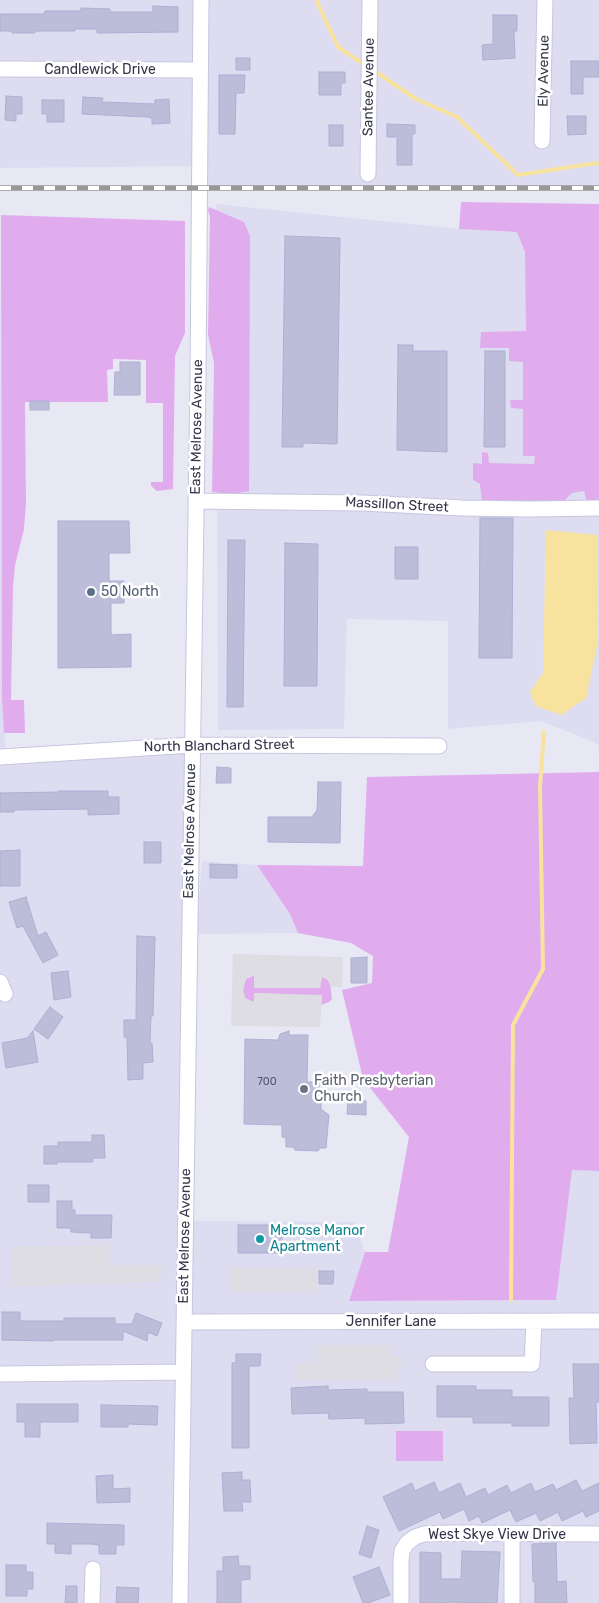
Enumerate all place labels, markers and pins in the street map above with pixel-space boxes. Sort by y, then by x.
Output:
place label: 50 North [101,584,159,600]
marker: 50 North [85,586,97,598]
place label: Faith Presbyterian Church [314,1073,433,1106]
marker: Faith Presbyterian Church [298,1083,310,1095]
place label: Melrose Manor Apartment [270,1223,365,1256]
marker: Melrose Manor Apartment [254,1233,266,1245]

